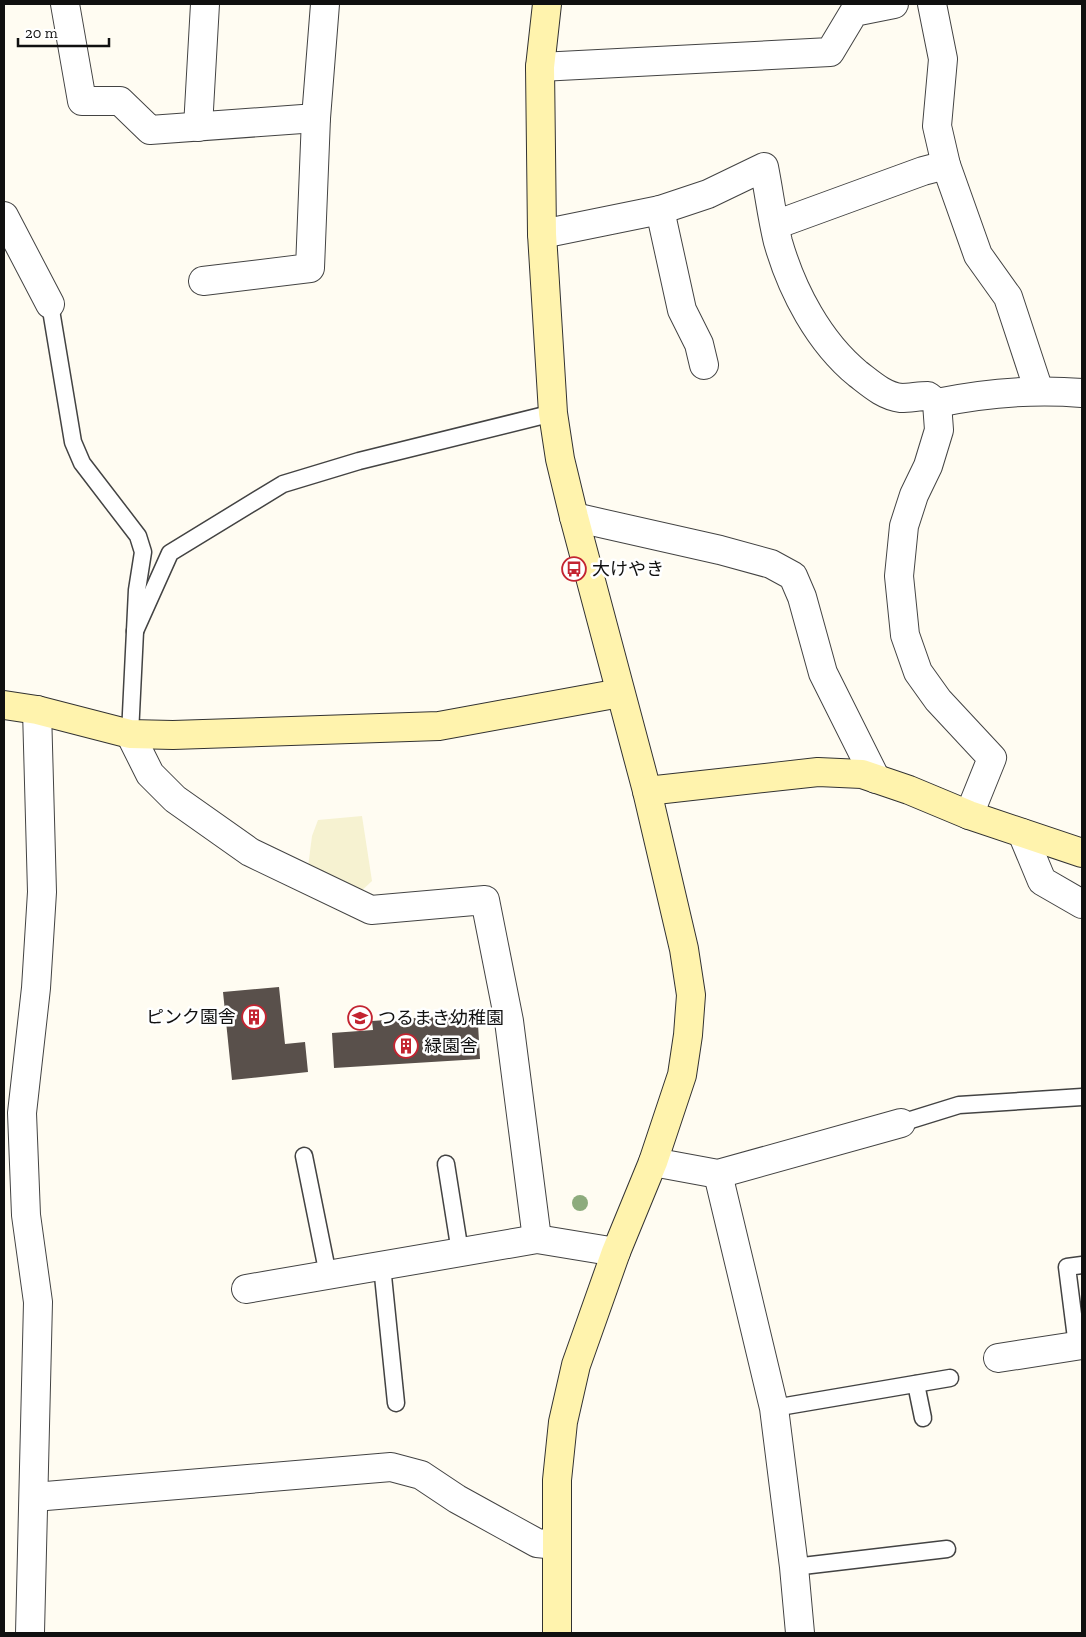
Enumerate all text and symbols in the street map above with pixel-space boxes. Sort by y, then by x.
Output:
scale bar [18,15,109,47]
text: 20 m [25,24,58,42]
bus stop icon: 大けやき [561,556,587,582]
place label: 大けやき [592,558,664,580]
building icon: ピンク園舎 [241,1004,267,1030]
school or university icon: つるまき幼稚園 [347,1005,373,1031]
place label: ピンク園舎 [146,1006,236,1028]
place label: つるまき幼稚園 [378,1007,504,1029]
building icon: 緑園舎 [393,1033,419,1059]
place label: 緑園舎 [424,1035,478,1057]

